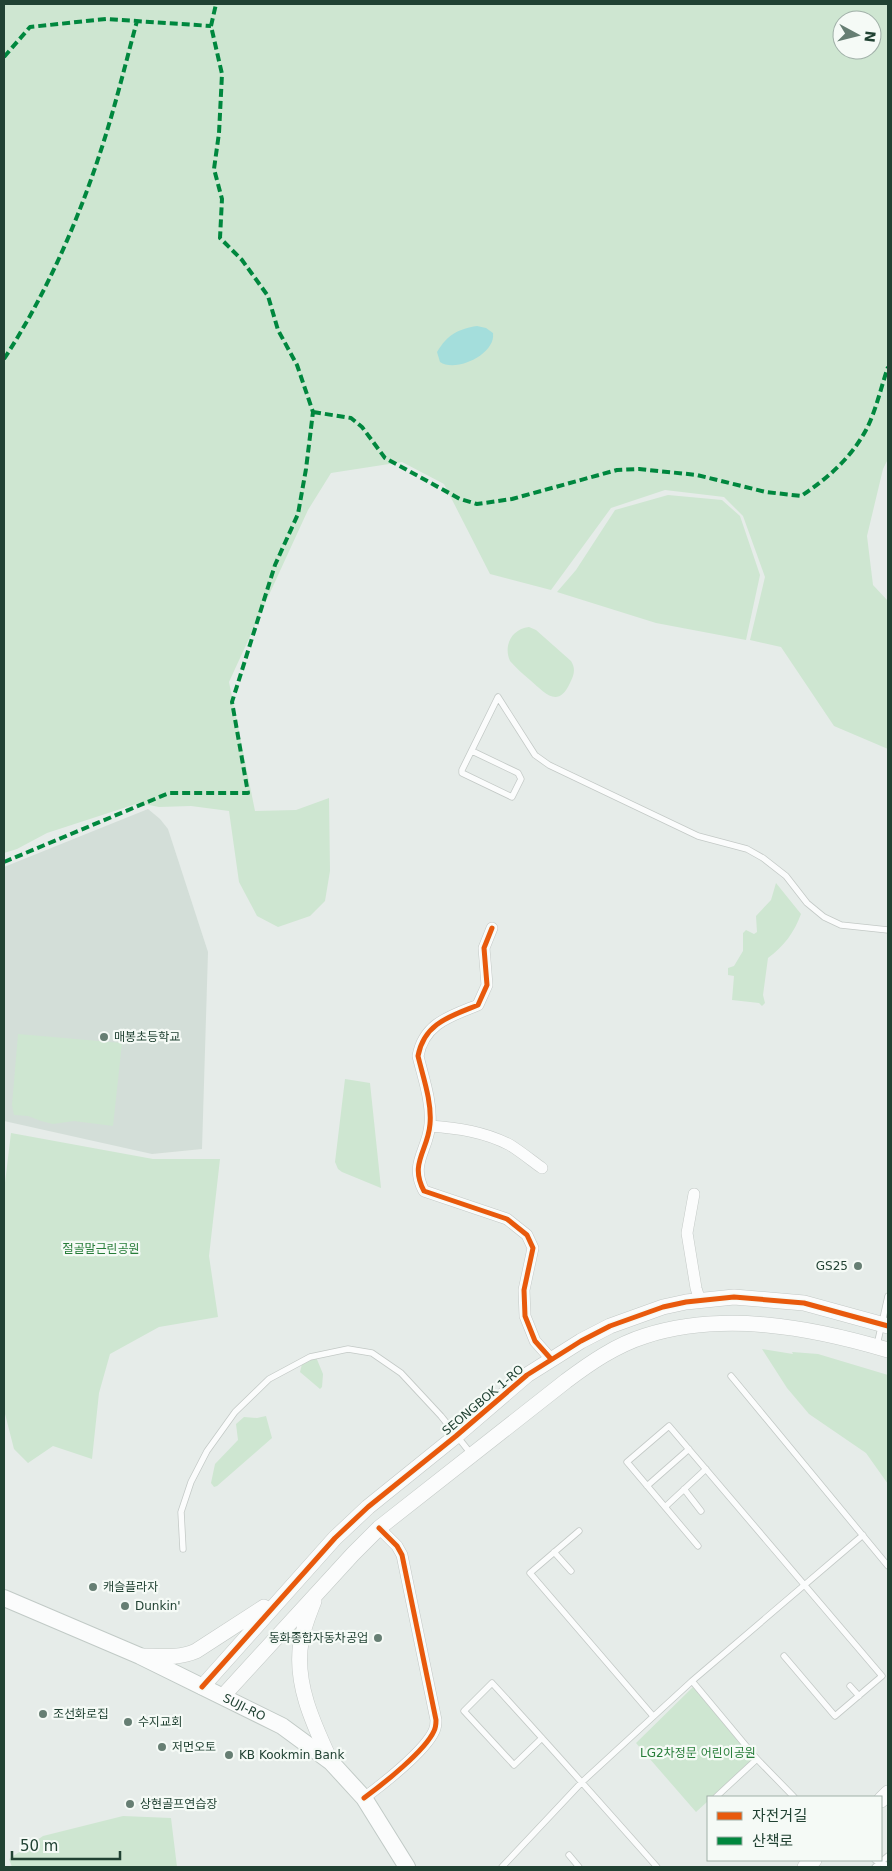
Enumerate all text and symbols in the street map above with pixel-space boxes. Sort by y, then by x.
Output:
north arrow [832,10,882,60]
text: N [861,30,879,43]
place label: 매봉초등학교 [114,1030,180,1044]
marker: 매봉초등학교 [98,1031,110,1043]
park label: 절골말근린공원 [62,1242,140,1256]
place label: GS25 [816,1259,848,1273]
marker: GS25 [852,1260,864,1272]
street label: SEONGBOK 1-RO [439,1362,527,1438]
place label: 캐슬플라자 [103,1580,158,1594]
marker: 캐슬플라자 [87,1581,99,1593]
place label: Dunkin' [135,1599,181,1613]
marker: Dunkin' [119,1600,131,1612]
place label: 동화종합자동차공업 [269,1631,368,1645]
marker: 동화종합자동차공업 [372,1632,384,1644]
street label: SUJI-RO [221,1691,268,1724]
place label: 조선화로집 [53,1707,108,1721]
marker: 조선화로집 [37,1708,49,1720]
place label: 수지교회 [138,1715,182,1729]
marker: 수지교회 [122,1716,134,1728]
place label: 저먼오토 [172,1740,216,1754]
marker: 저먼오토 [156,1741,168,1753]
park label: LG2차정문 어린이공원 [640,1746,756,1760]
place label: KB Kookmin Bank [239,1748,344,1762]
marker: KB Kookmin Bank [223,1749,235,1761]
legend [707,1796,882,1861]
place label: 상현골프연습장 [140,1797,217,1811]
marker: 상현골프연습장 [124,1798,136,1810]
text: 자전거길 [752,1807,807,1825]
scale bar [12,1828,120,1860]
text: 산책로 [752,1832,793,1850]
text: 50 m [20,1837,58,1855]

